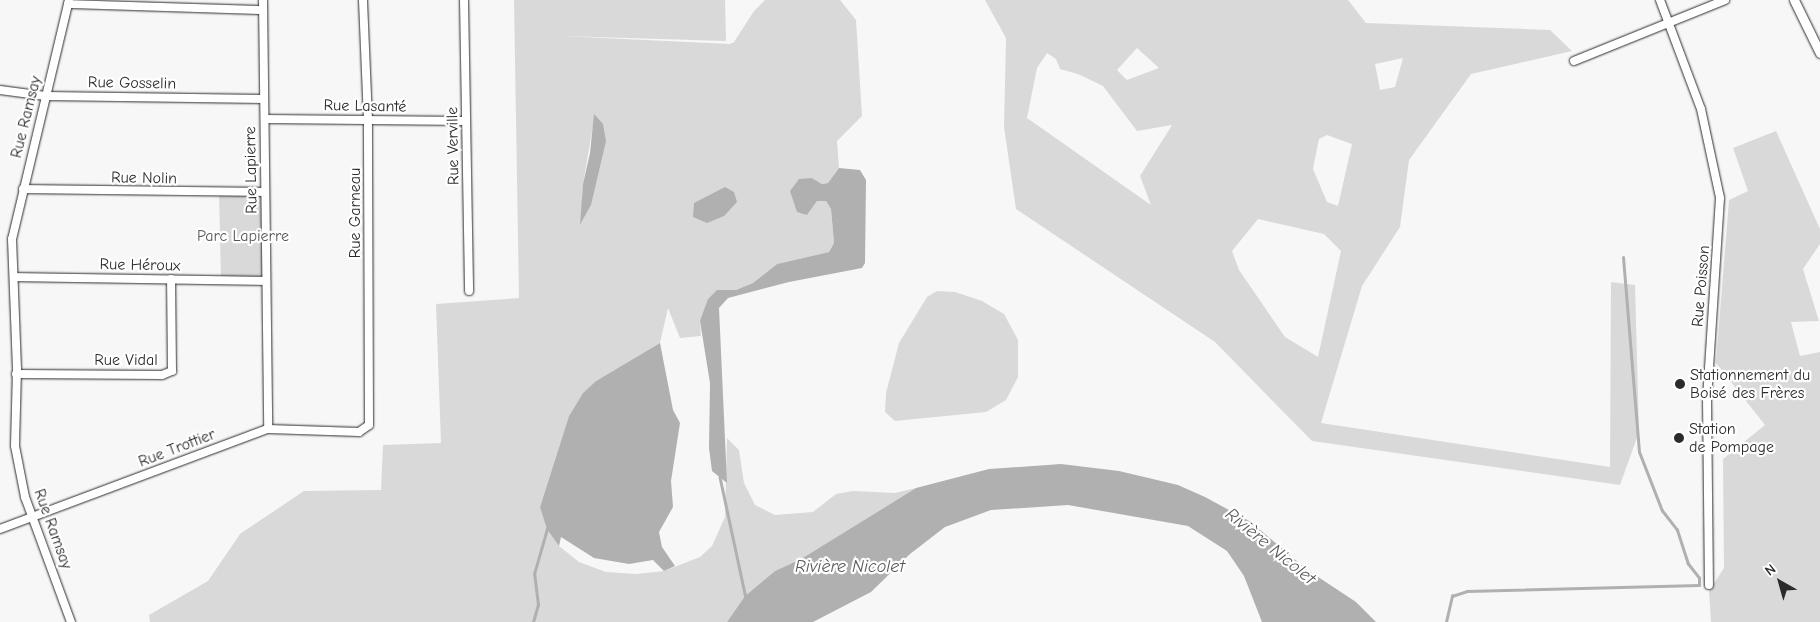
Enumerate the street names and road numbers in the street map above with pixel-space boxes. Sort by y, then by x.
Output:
street label: Rue Gosselin [88,73,176,93]
street label: Rue Ramsay [7,74,45,160]
street label: Rue Lasanté [323,96,407,116]
street label: Rue Verville [443,107,463,185]
street label: Rue Lapierre [241,126,261,214]
street label: Rue Nolin [111,168,177,188]
street label: Rue Garneau [345,168,365,258]
street label: Rue Poisson [1688,244,1714,328]
street label: Rue Héroux [99,255,181,275]
street label: Rue Vidal [94,350,158,370]
street label: Rue Trottier [136,425,218,471]
street label: Rue Ramsay [30,486,76,572]

